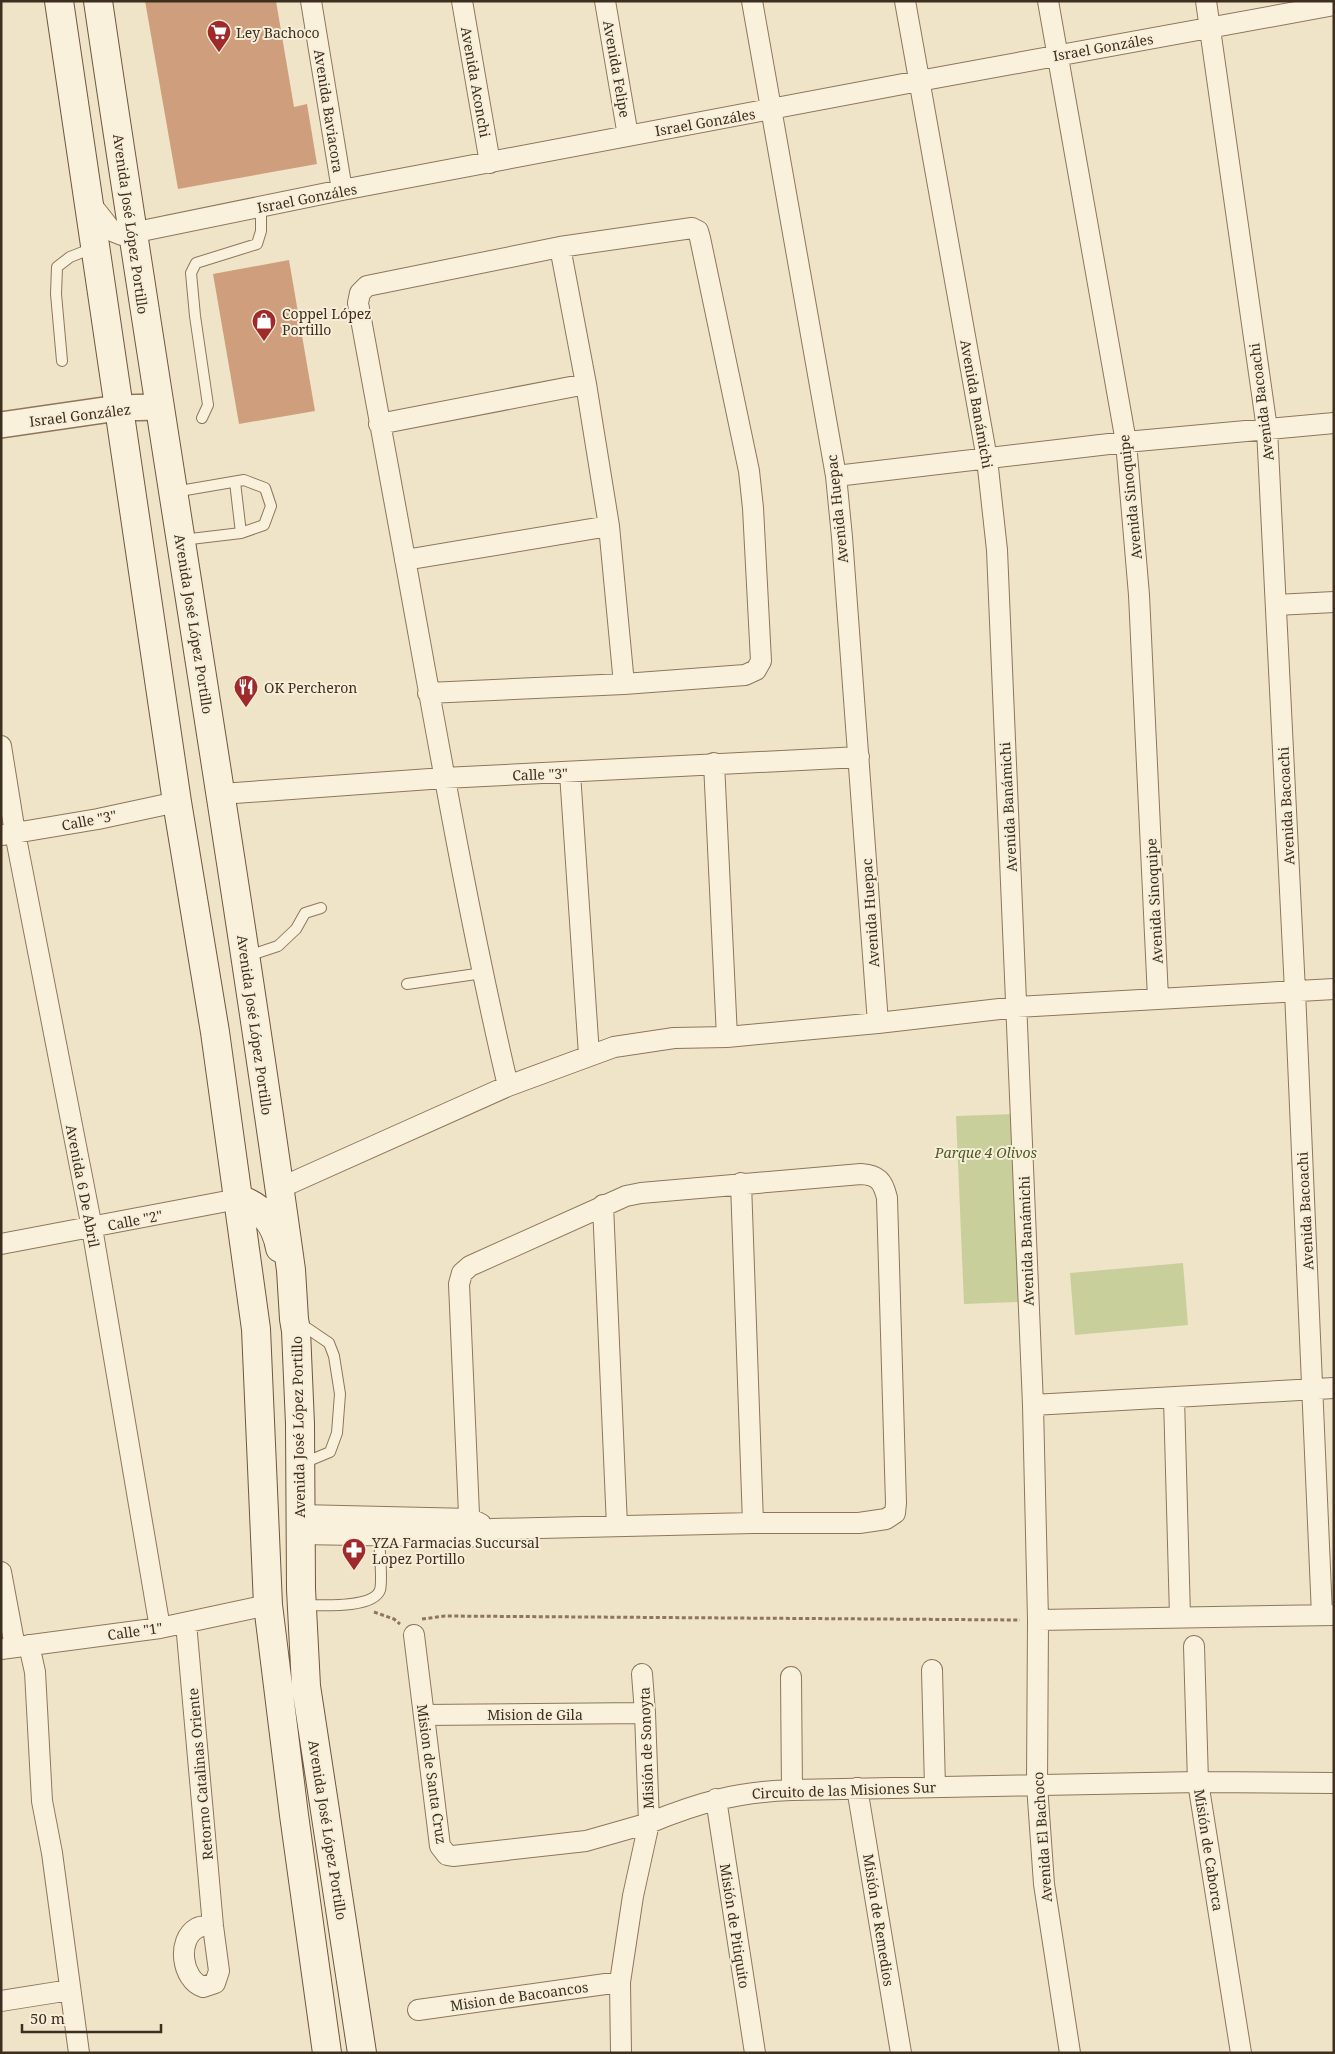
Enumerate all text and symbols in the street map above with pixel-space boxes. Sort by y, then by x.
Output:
supermarket icon: Ley Bachoco [206,19,232,53]
street label: Avenida Felipe [599,19,635,119]
place label: Ley Bachoco [236,23,320,42]
street label: Avenida Aconchi [457,25,495,139]
street label: Israel Gonzáles [1051,29,1155,65]
street label: Avenida Baviacora [310,48,348,174]
street label: Israel Gonzáles [653,104,757,140]
street label: Avenida José López Portillo [109,133,153,315]
street label: Israel Gonzáles [255,179,359,217]
place label: Coppel López Portillo [282,304,371,339]
shop icon: Coppel López Portillo [251,308,277,342]
street label: Avenida Banámichi [956,338,998,470]
street label: Avenida Bacoachi [1244,342,1278,462]
street label: Israel González [28,399,132,431]
street label: Avenida Sinoquipe [1114,434,1146,560]
street label: Avenida Huepac [822,454,852,564]
street label: Avenida José López Portillo [170,533,218,715]
restaurant icon: OK Percheron [233,674,259,708]
place label: OK Percheron [264,678,357,697]
street label: Avenida Banámichi [995,741,1021,872]
street label: Avenida Bacoachi [1273,746,1299,866]
street label: Calle "3" [512,764,568,784]
street label: Calle "3" [60,805,118,835]
street label: Avenida Sinoquipe [1141,838,1167,964]
street label: Avenida Huepac [857,858,883,968]
street label: Avenida José López Portillo [233,934,277,1116]
street label: Avenida 6 De Abril [62,1123,104,1250]
park label: Parque 4 Olivos [934,1143,1038,1162]
street label: Avenida Bacoachi [1292,1151,1318,1271]
street label: Avenida Banámichi [1014,1175,1038,1306]
street label: Calle "2" [106,1205,164,1235]
street label: Avenida José López Portillo [287,1336,309,1518]
place label: YZA Farmacias Succursal Lopez Portillo [371,1533,540,1568]
pharmacy icon: YZA Farmacias Succursal Lopez Portillo [341,1537,367,1571]
street label: Calle "1" [106,1618,164,1644]
street label: Retorno Catalinas Oriente [183,1687,217,1861]
street label: Misión de Sonoyta [634,1687,658,1809]
street label: Mision de Santa Cruz [413,1703,451,1845]
street label: Mision de Gila [487,1705,583,1724]
street label: Avenida José López Portillo [304,1739,352,1921]
street label: Avenida El Bachoco [1028,1771,1056,1903]
street label: Circuito de las Misiones Sur [751,1777,937,1803]
street label: Misión de Caborca [1190,1788,1228,1913]
street label: Misión de Remedios [859,1852,899,1988]
street label: Misión de Pitiquito [716,1862,754,1990]
street label: Mision de Bacoancos [449,1977,589,2015]
scale bar [22,2002,161,2034]
text: 50 m [30,2008,65,2028]

